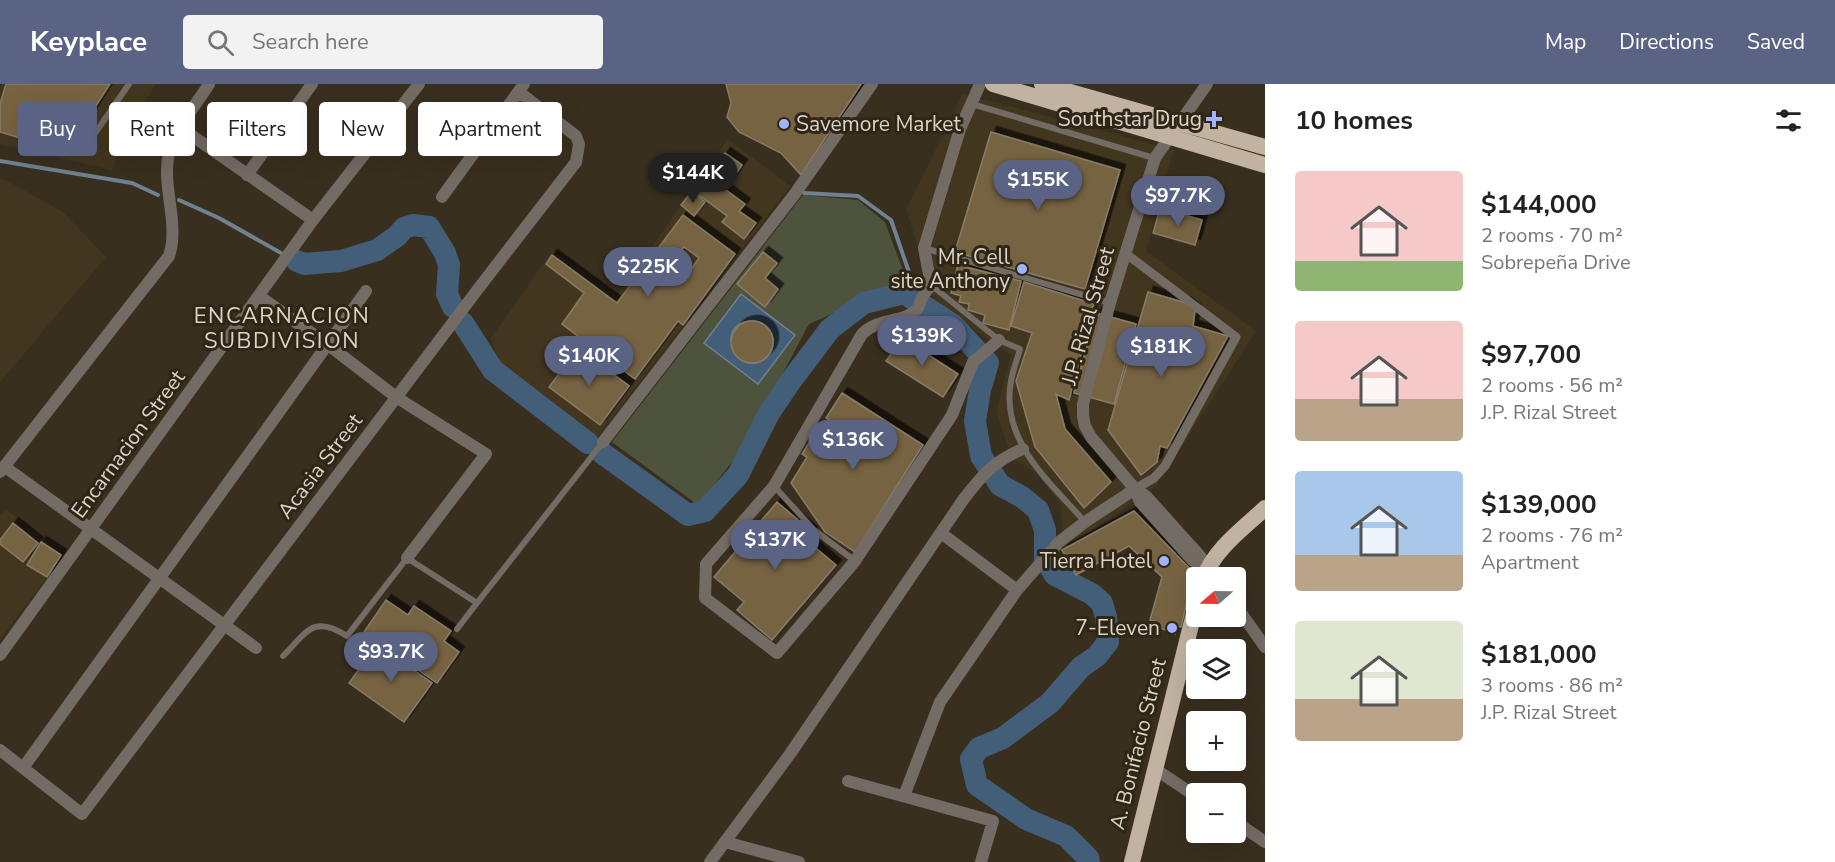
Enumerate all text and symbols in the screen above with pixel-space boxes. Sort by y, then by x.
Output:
search box [183,15,603,69]
text: Keyplace [30,23,147,61]
icon: search [204,26,237,59]
text: Search here [252,27,369,57]
text: Map [1545,28,1586,56]
text: Directions [1619,28,1714,56]
text: Saved [1747,28,1805,56]
chip: Buy [18,102,97,156]
chip: Rent [109,102,195,156]
chip: Filters [207,102,307,156]
chip: New [319,102,406,156]
chip: Apartment [418,102,562,156]
text: 10 homes [1295,103,1413,138]
icon: filters [1772,104,1805,137]
place label: Southstar Drug [1058,105,1202,133]
place label: Savemore Market [796,110,961,138]
marker: Southstar Drug [1207,112,1221,126]
marker: Savemore Market [777,117,791,131]
pin: $144K [651,153,735,204]
text: $144K [662,159,724,186]
pin: $155K [996,160,1080,211]
text: $155K [1007,166,1069,193]
pin: $97.7K [1129,176,1227,227]
text: $97.7K [1145,182,1211,209]
text: $144,000 [1481,187,1597,222]
icon: home [1343,195,1415,267]
text: 2 rooms · 70 m² [1481,222,1623,249]
place label: Mr. Cell site Anthony [890,243,1011,295]
street label: J.P. Rizal Street [1055,243,1121,389]
pin: $225K [606,247,690,298]
text: Sobrepeña Drive [1481,249,1631,276]
text: $225K [617,253,679,280]
marker: Mr. Cell site Anthony [1015,262,1029,276]
district label: ENCARNACION SUBDIVISION [194,301,370,356]
pin: $139K [880,316,964,367]
text: $139K [891,322,953,349]
pin: $181K [1119,327,1203,378]
text: $181K [1130,333,1192,360]
pin: $140K [547,336,631,387]
text: $97,700 [1481,337,1581,372]
text: $140K [558,342,620,369]
icon: home [1343,345,1415,417]
street label: Encarnacion Street [65,364,192,524]
text: 2 rooms · 56 m² [1481,372,1623,399]
text: J.P. Rizal Street [1481,399,1616,426]
street label: Acasia Street [271,407,369,524]
pin: $136K [811,420,895,471]
text: $136K [822,426,884,453]
text: $139,000 [1481,487,1597,522]
icon: home [1343,495,1415,567]
pin: $137K [733,520,817,571]
text: 2 rooms · 76 m² [1481,522,1623,549]
text: $137K [744,526,806,553]
place label: Tierra Hotel [1040,547,1153,575]
text: Apartment [1481,549,1579,576]
marker: Tierra Hotel [1157,554,1171,568]
north arrow [1186,567,1246,627]
map controls [1186,567,1246,843]
place label: 7-Eleven [1075,614,1160,642]
marker: 7-Eleven [1165,621,1179,635]
pin: $93.7K [342,632,440,683]
text: $181,000 [1481,637,1597,672]
text: $93.7K [358,638,424,665]
button: layers [1186,639,1246,699]
icon: home [1343,645,1415,717]
street label: A. Bonifacio Street [1103,655,1173,833]
text: 3 rooms · 86 m² [1481,672,1623,699]
text: J.P. Rizal Street [1481,699,1616,726]
button: + [1186,711,1246,771]
button: − [1186,783,1246,843]

